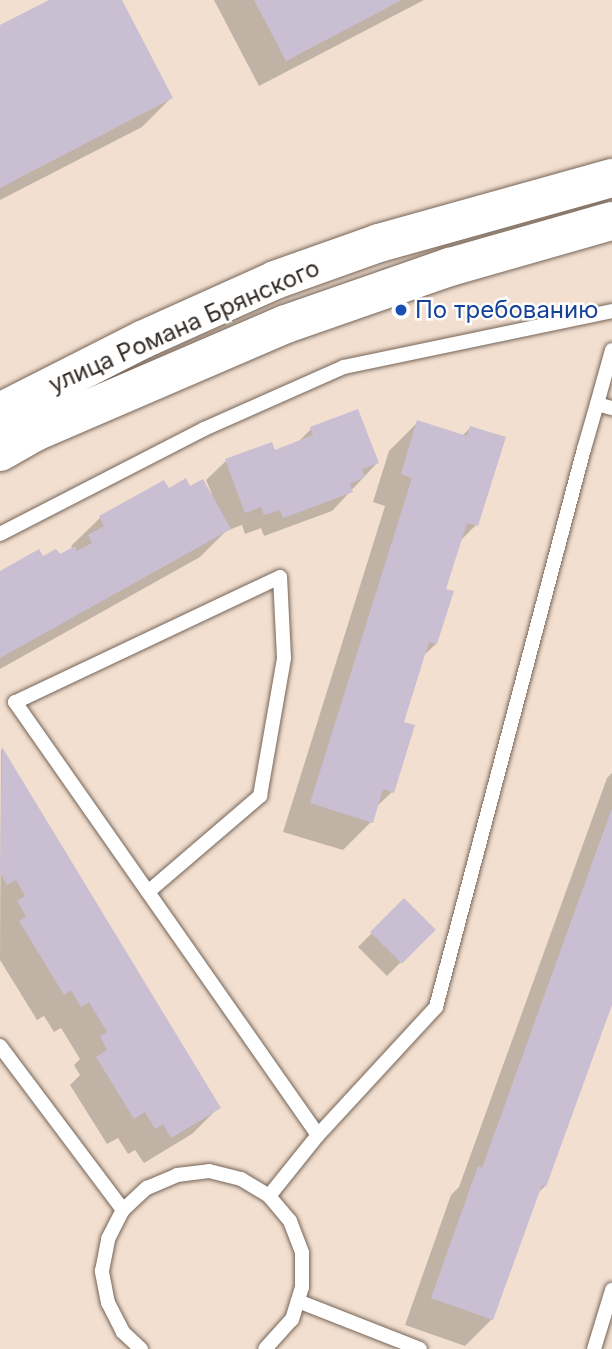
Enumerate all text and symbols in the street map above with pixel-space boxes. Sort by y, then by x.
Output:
street label: улица Романа Брянского [44,253,324,399]
place label: По требованию [415,296,598,324]
marker: По требованию [393,302,409,318]

